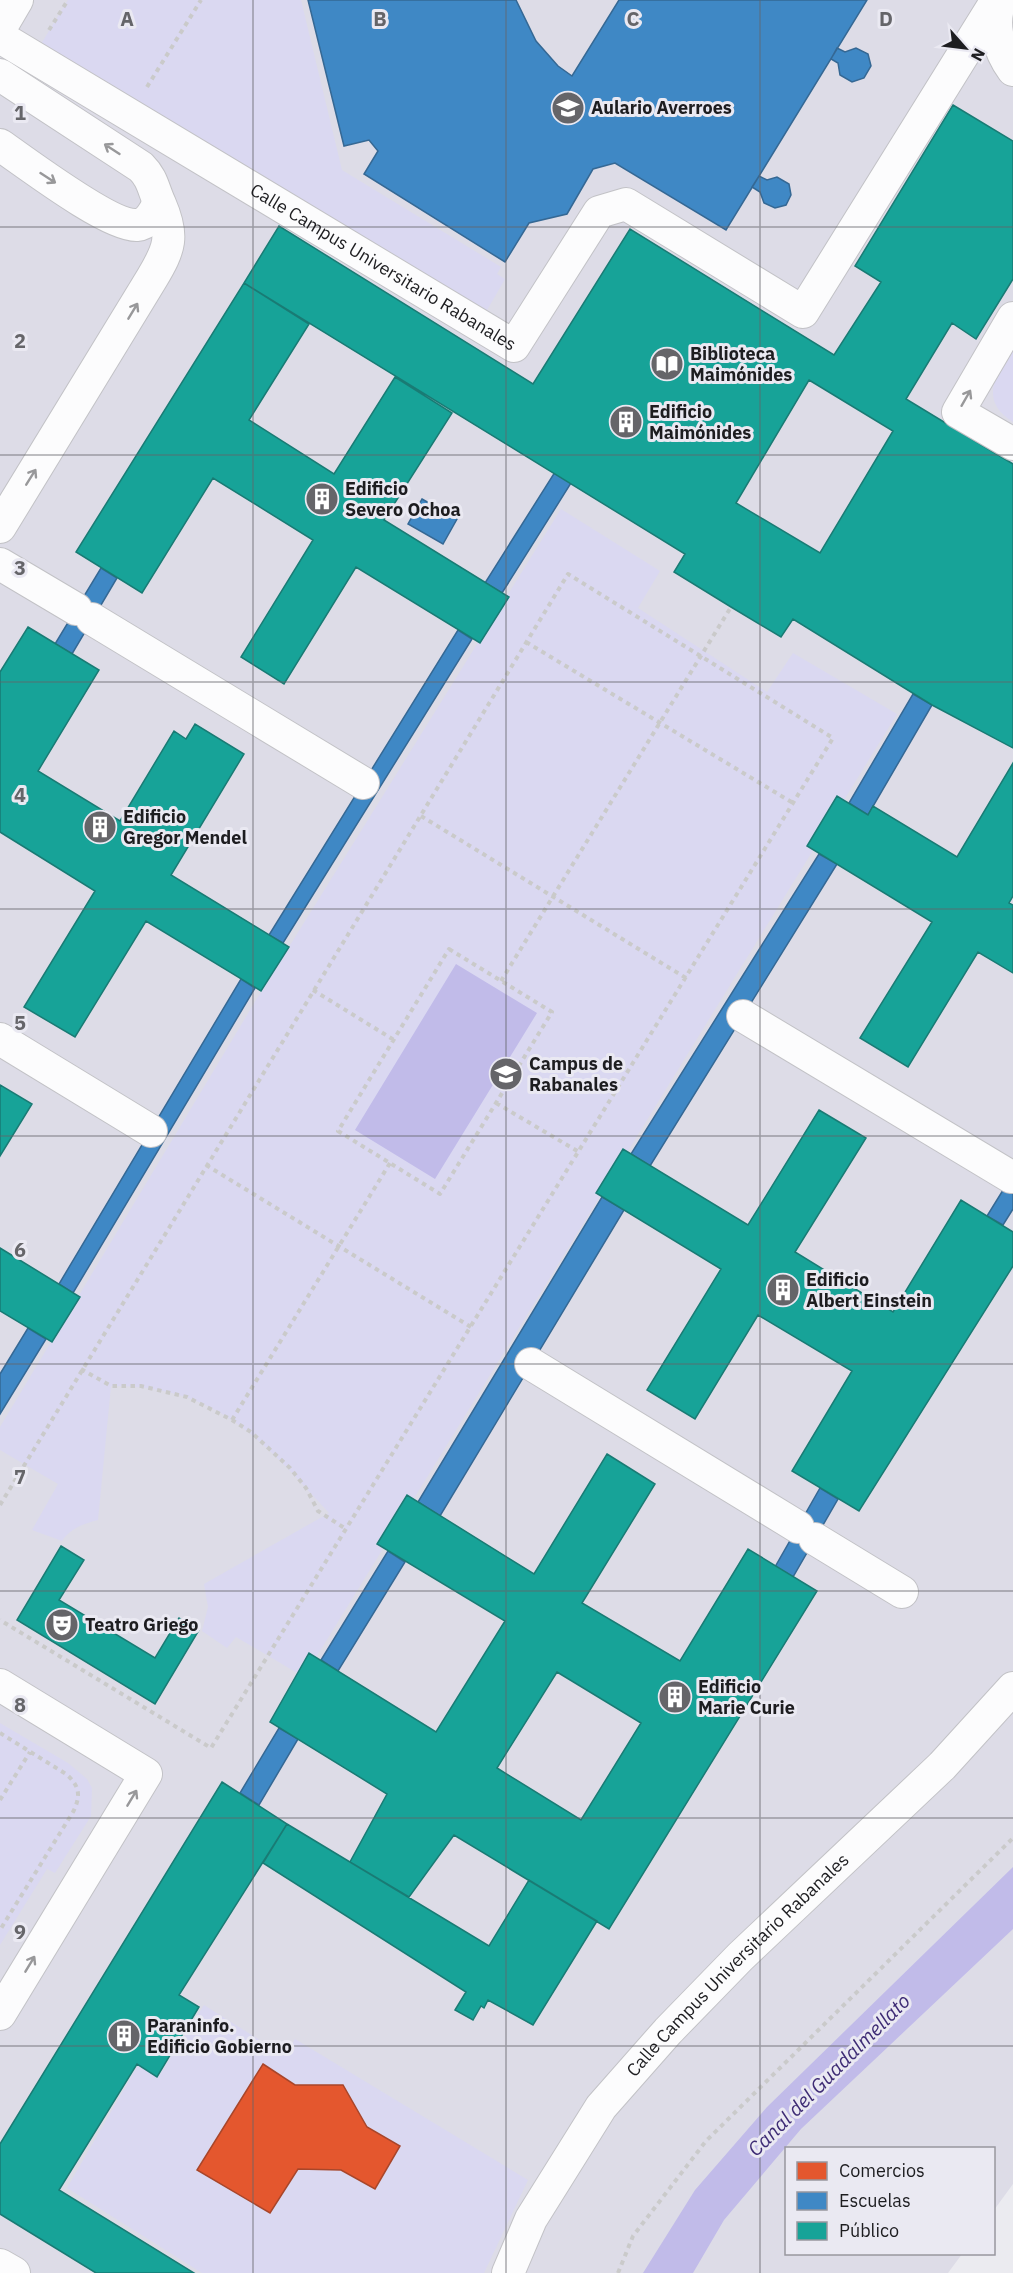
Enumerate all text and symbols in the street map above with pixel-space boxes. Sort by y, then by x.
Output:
text: A [120,5,134,32]
text: B [373,5,387,32]
text: C [626,5,640,32]
text: D [879,5,893,32]
north arrow [935,18,995,78]
text: N [967,45,990,65]
school or university icon: Aulario Averroes [550,90,586,126]
place label: Aulario Averroes [591,96,732,119]
text: 1 [14,99,26,126]
one-way arrow [104,142,121,154]
one-way arrow [39,173,56,185]
street label: Calle Campus Universitario Rabanales [246,178,521,356]
one-way arrow [127,303,139,320]
text: 2 [14,327,26,354]
place label: Biblioteca Maimónides [690,342,792,386]
library icon: Biblioteca Maimónides [649,346,685,382]
one-way arrow [960,390,972,407]
place label: Edificio Maimónides [649,400,751,444]
building icon: Edificio Maimónides [608,404,644,440]
one-way arrow [25,469,37,486]
place label: Edificio Severo Ochoa [345,477,461,521]
building icon: Edificio Severo Ochoa [304,481,340,517]
text: 3 [14,554,26,581]
text: 4 [14,781,26,808]
place label: Edificio Gregor Mendel [123,805,247,849]
building icon: Edificio Gregor Mendel [82,809,118,845]
text: 5 [14,1009,26,1036]
place label: Campus de Rabanales [529,1052,623,1096]
school or university icon: Campus de Rabanales [488,1056,524,1092]
text: 6 [14,1236,26,1263]
place label: Edificio Albert Einstein [806,1268,932,1312]
building icon: Edificio Albert Einstein [765,1272,801,1308]
text: 7 [14,1463,26,1490]
theatre icon: Teatro Griego [44,1607,80,1643]
place label: Teatro Griego [85,1613,199,1636]
place label: Edificio Marie Curie [698,1675,795,1719]
building icon: Edificio Marie Curie [657,1679,693,1715]
text: 8 [14,1691,26,1718]
one-way arrow [126,1790,138,1807]
street label: Calle Campus Universitario Rabanales [621,1848,853,2081]
text: 9 [14,1918,26,1945]
one-way arrow [24,1956,37,1973]
water label: Canal del Guadalmellato [741,1987,916,2162]
place label: Paraninfo. Edificio Gobierno [147,2014,292,2058]
building icon: Paraninfo. Edificio Gobierno [106,2018,142,2054]
legend [785,2147,995,2255]
text: Comercios [839,2159,925,2182]
text: Escuelas [839,2189,911,2212]
text: Público [839,2219,899,2242]

